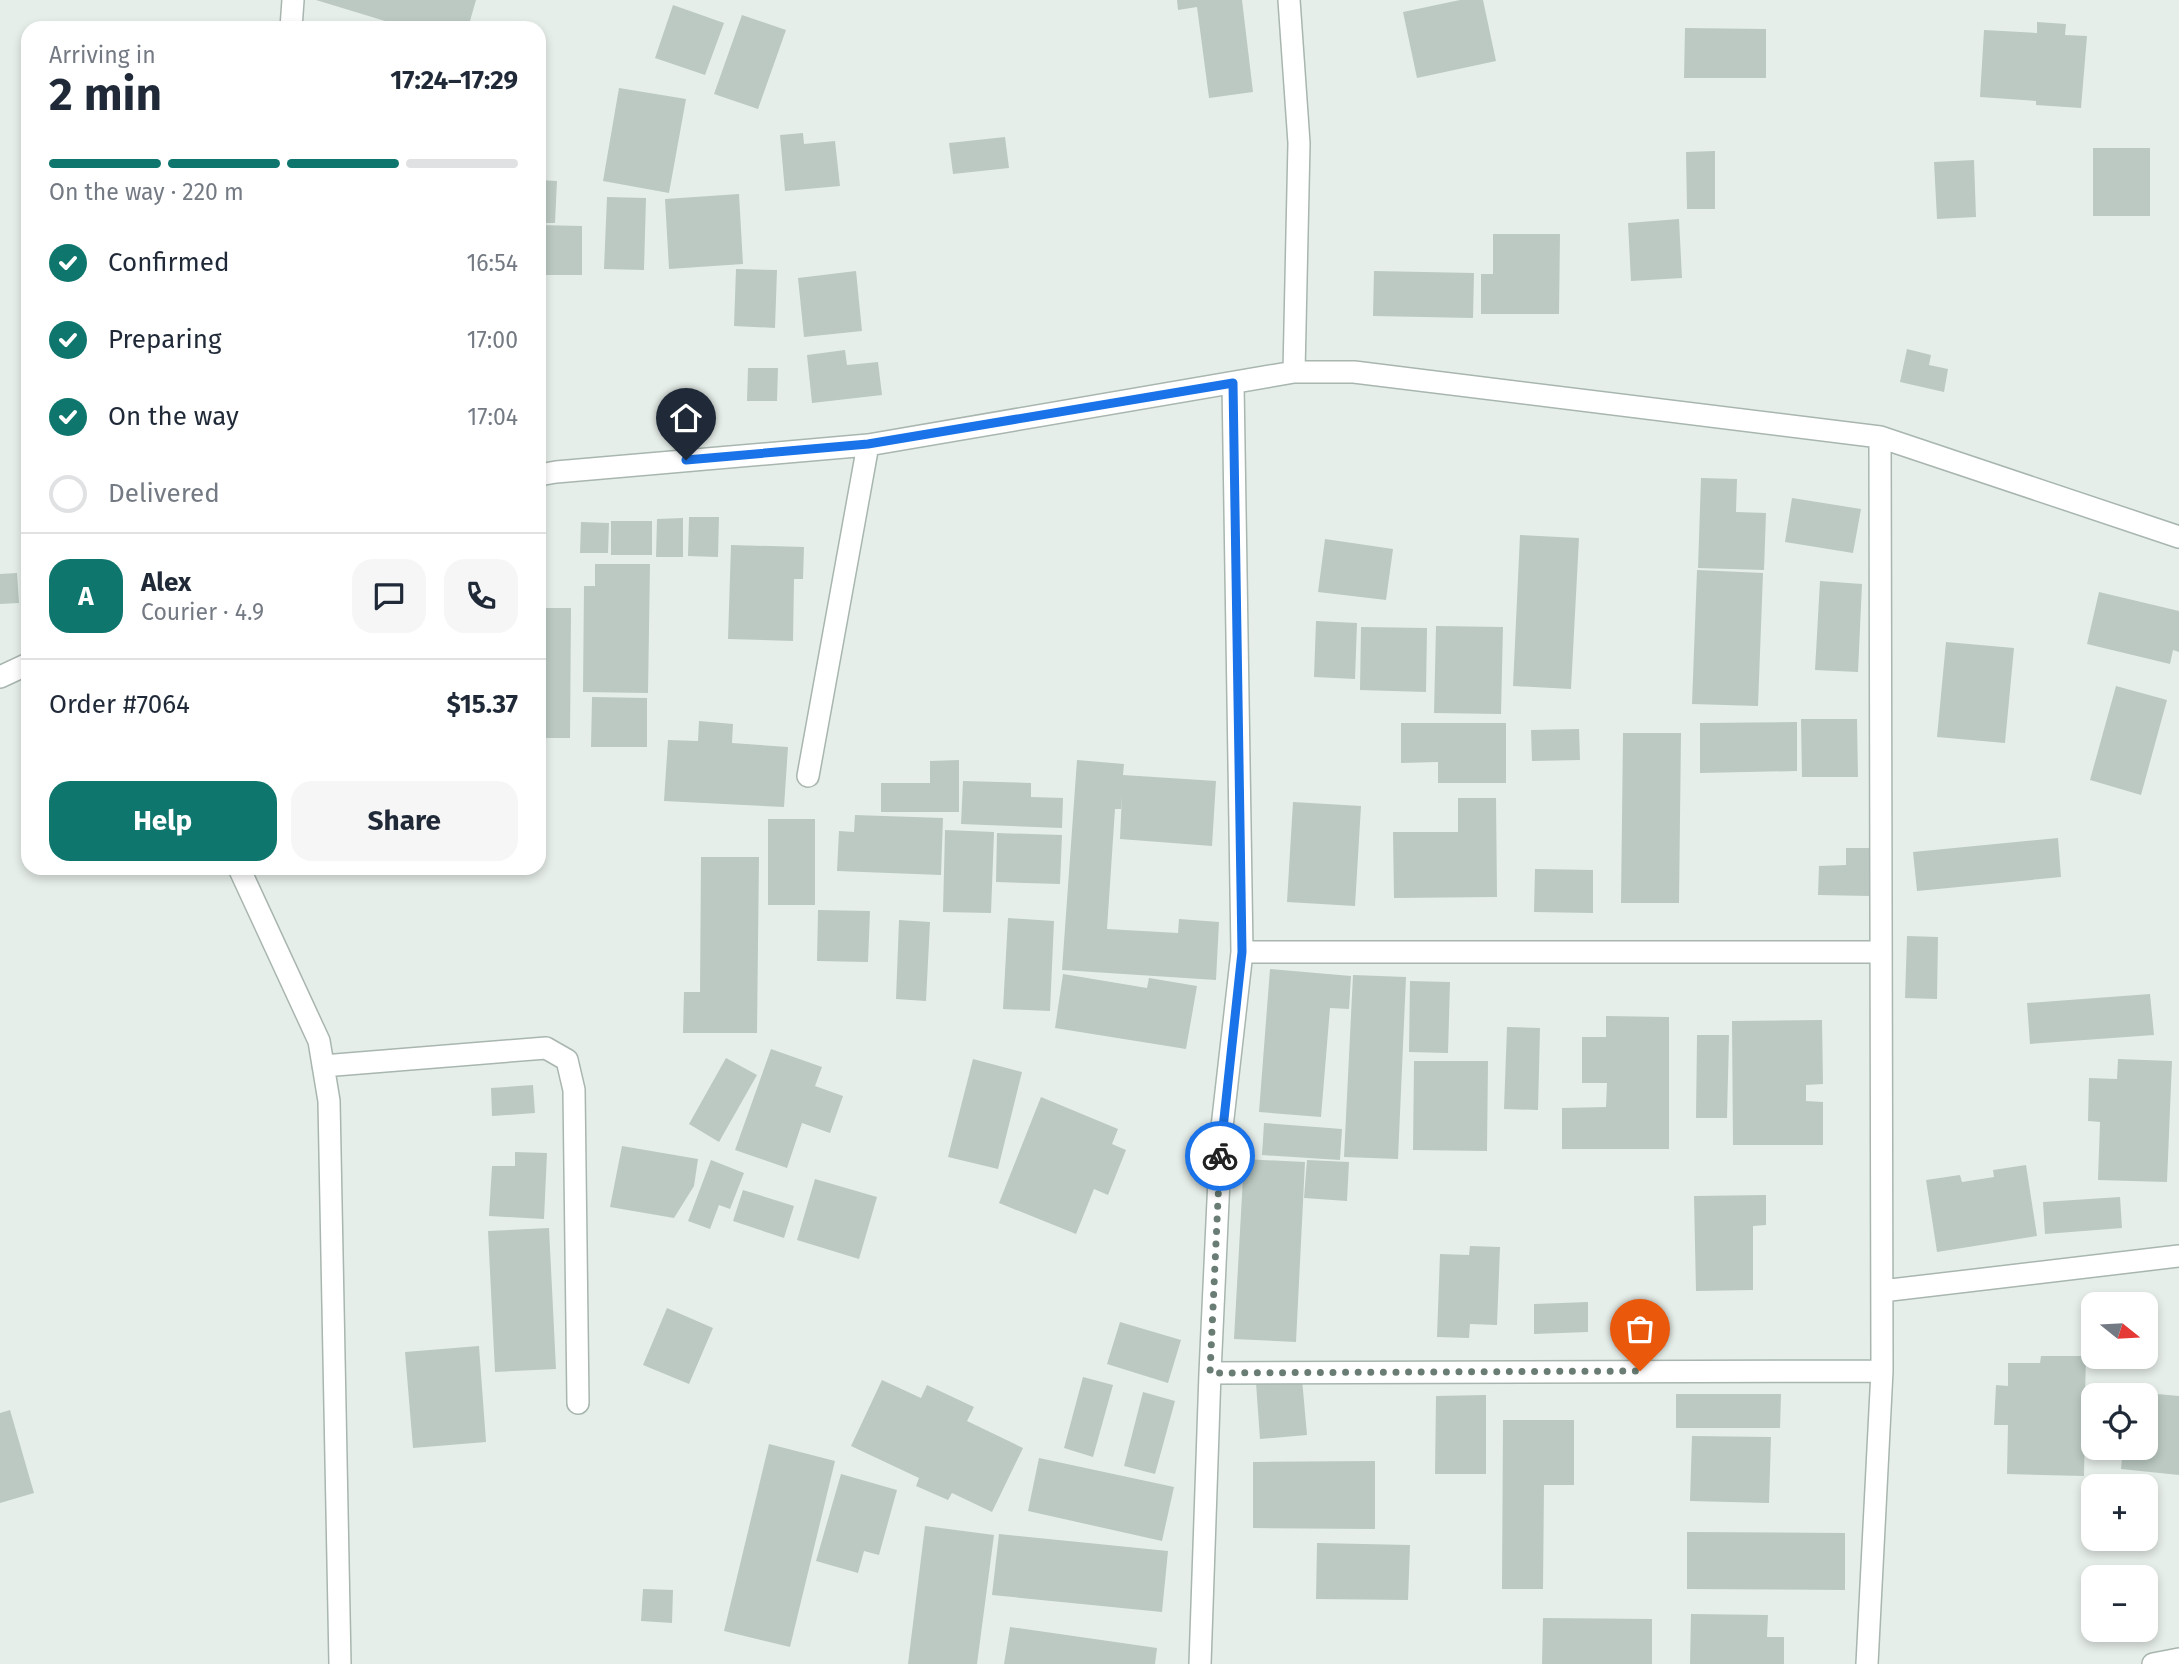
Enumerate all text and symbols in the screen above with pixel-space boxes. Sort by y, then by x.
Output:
text: Arriving in [49,41,156,69]
text: 17:24–17:29 [390,65,518,96]
text: 2 min [49,67,162,122]
text: On the way · 220 m [49,178,244,206]
icon: check [49,244,87,282]
text: Confirmed [108,247,229,278]
text: 16:54 [466,249,518,277]
icon: check [49,321,87,359]
text: Preparing [108,324,221,355]
text: 17:00 [467,326,518,354]
pin [656,388,716,460]
icon: check [49,398,87,436]
icon: home [667,399,705,437]
text: On the way [108,401,239,432]
text: 17:04 [467,403,518,431]
text: Delivered [108,478,220,509]
button: chat [352,559,426,633]
button: phone [444,559,518,633]
text: Alex [141,567,191,598]
text: A [78,581,94,612]
text: Courier · 4.9 [141,598,264,626]
text: Order #7064 [49,689,190,720]
text: $15.37 [446,689,518,720]
button: Help [49,781,277,861]
button: Share [291,781,518,861]
courier [1185,1121,1255,1191]
icon: bike [1201,1137,1239,1175]
north arrow [2081,1292,2158,1368]
map controls [2081,1292,2158,1642]
pin [1610,1299,1670,1371]
icon: bag [1621,1310,1659,1348]
button: locate [2081,1383,2158,1460]
button: + [2081,1474,2158,1551]
button: − [2081,1565,2158,1642]

